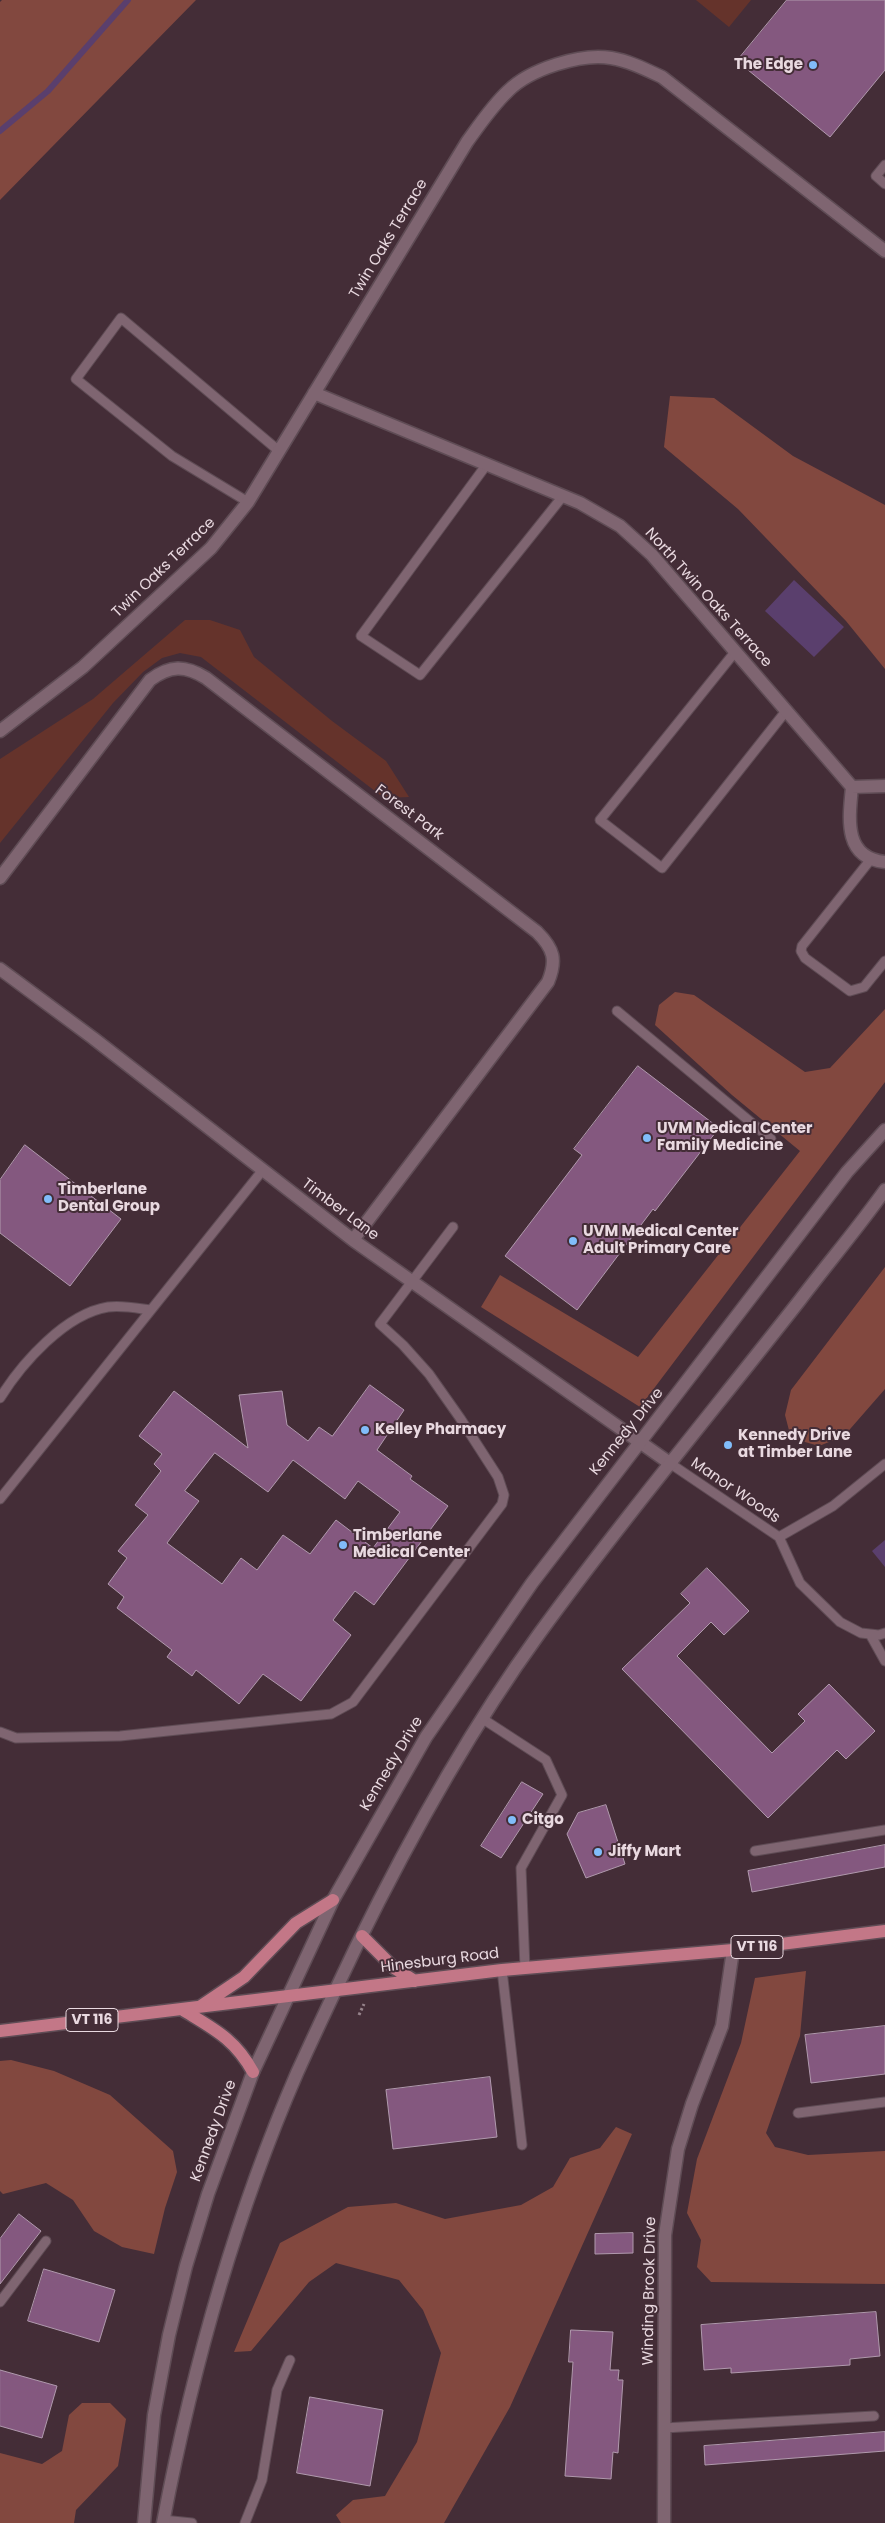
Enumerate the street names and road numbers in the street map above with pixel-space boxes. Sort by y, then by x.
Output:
street label: Twin Oaks Terrace [346,176,432,302]
street label: Twin Oaks Terrace [109,514,219,622]
street label: North Twin Oaks Terrace [641,525,775,671]
street label: Forest Park [371,781,447,845]
street label: Timber Lane [298,1175,382,1245]
street label: Kennedy Drive [586,1385,668,1479]
street label: Manor Woods [687,1455,783,1527]
street label: Kennedy Drive [357,1714,427,1814]
road number: VT 116 [731,1935,783,1958]
street label: Hinesburg Road [380,1945,500,1977]
road number: VT 116 [66,2008,118,2032]
street label: Kennedy Drive [187,2078,241,2184]
street label: Winding Brook Drive [640,2216,660,2366]

